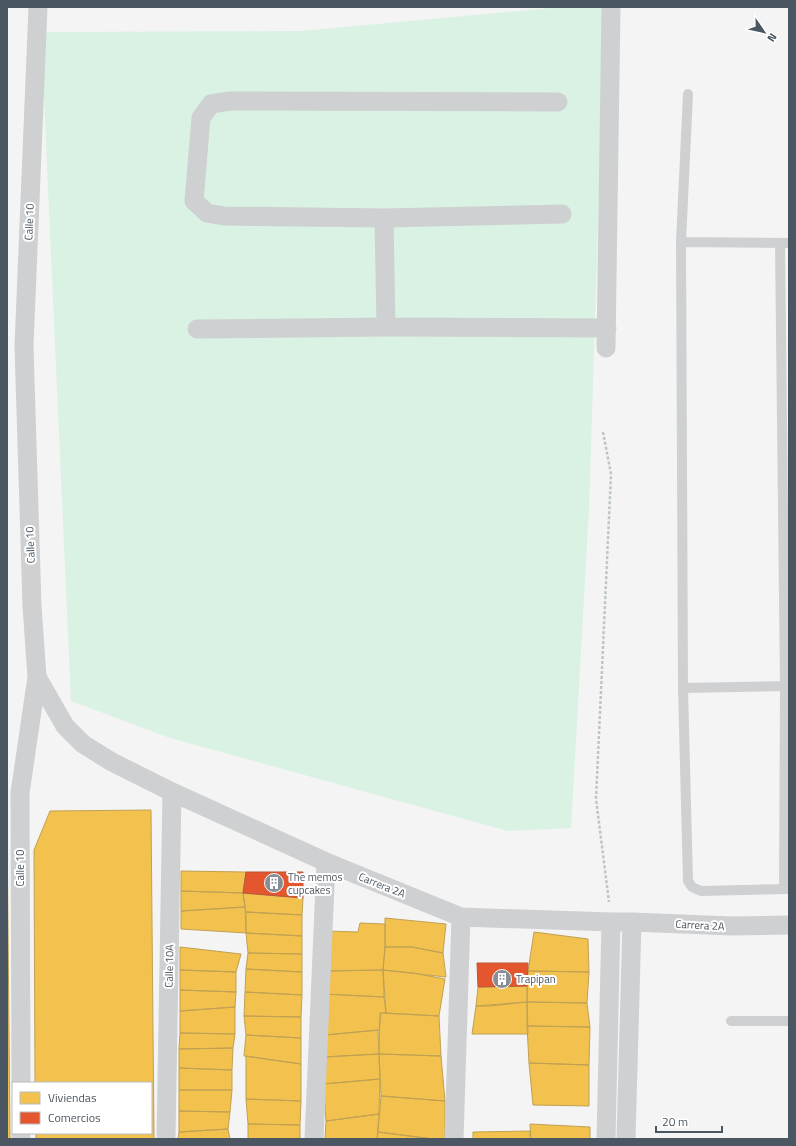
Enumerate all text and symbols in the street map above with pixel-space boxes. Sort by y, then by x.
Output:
north arrow [744,12,784,52]
text: N [764,30,781,45]
street label: Calle 10 [20,203,38,241]
street label: Calle 10 [21,526,39,564]
street label: Calle 10 [12,850,28,886]
street label: Carrera 2A [356,868,408,902]
place label: The memos cupcakes [288,869,343,898]
building icon: The memos cupcakes [263,872,285,894]
street label: Carrera 2A [675,916,725,934]
street label: Calle 10A [161,944,177,988]
building icon: Trapipan [491,968,513,990]
place label: Trapipan [516,971,556,987]
legend [12,1082,152,1134]
text: Viviendas [48,1088,97,1107]
text: Comercios [48,1108,101,1127]
scale bar [656,1108,722,1134]
text: 20 m [662,1112,688,1131]

